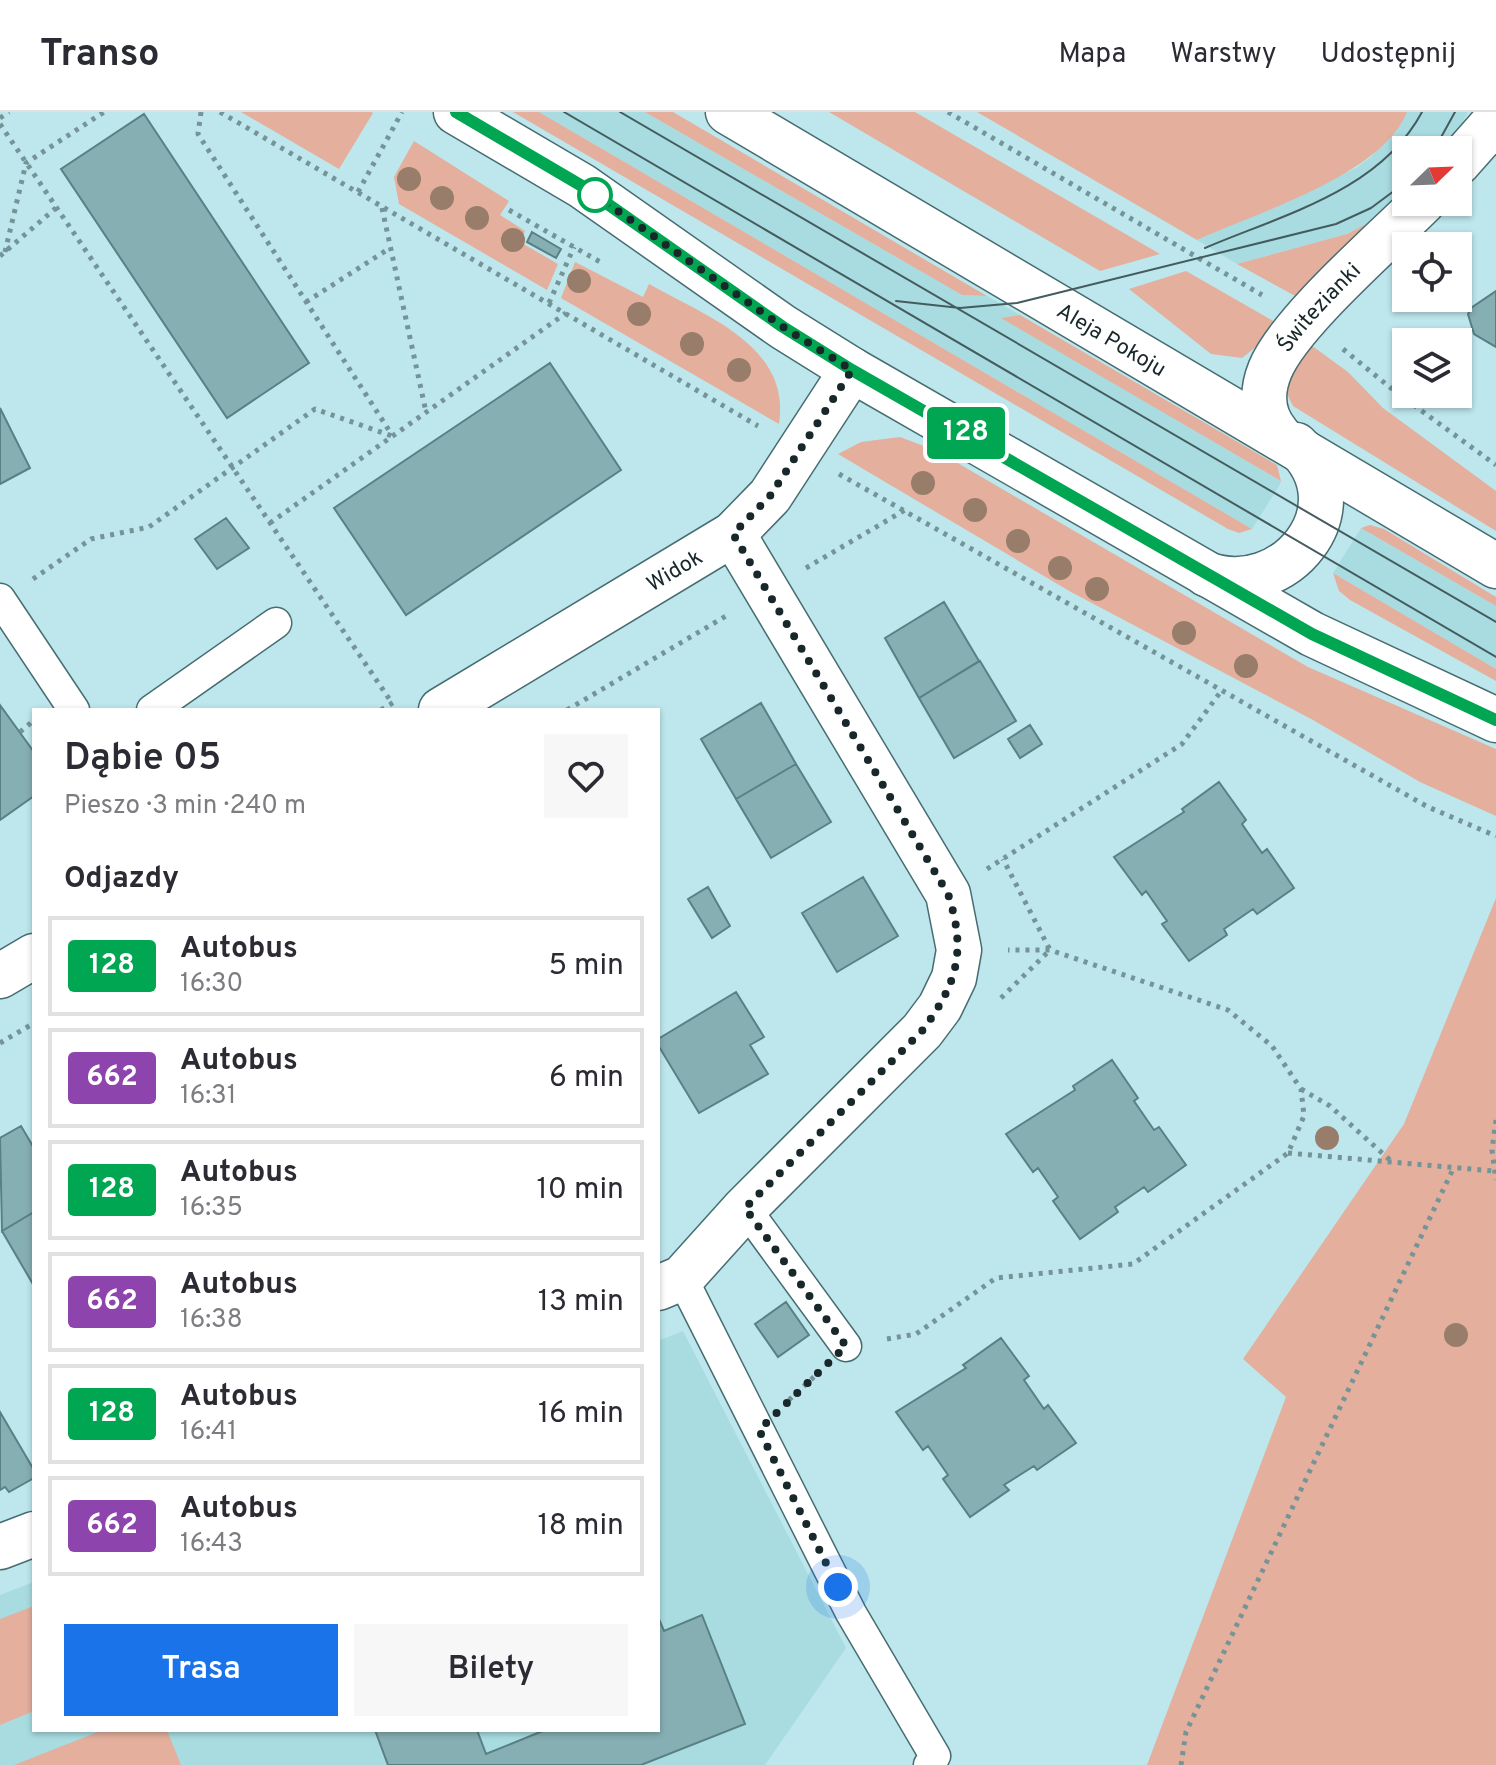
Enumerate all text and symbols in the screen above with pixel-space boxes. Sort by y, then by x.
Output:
text: Transo [40,31,160,80]
text: Mapa [1059,37,1126,73]
text: Warstwy [1170,37,1277,73]
text: Udostępnij [1321,37,1456,73]
north arrow [1392,136,1472,216]
map controls [1392,136,1472,408]
unlabelled marker [578,178,612,212]
button: locate [1392,232,1472,312]
street label: Świtezianki [1270,258,1367,358]
street label: Aleja Pokoju [1051,298,1170,384]
button: layers [1392,328,1472,408]
line badge: 128 [920,407,1012,459]
text: 128 [943,415,989,451]
street label: Widok [642,545,708,599]
button: heart [544,734,628,818]
text: Dąbie 05 [64,735,221,784]
text: Pieszo · 3 min · 240 m [64,790,306,823]
text: Odjazdy [64,861,179,898]
text: Autobus [180,931,298,968]
text: 128 [89,948,135,984]
text: 5 min [548,948,624,985]
text: 16:30 [180,968,243,1001]
text: Autobus [180,1043,298,1080]
text: 662 [86,1060,138,1096]
text: 6 min [549,1060,624,1097]
text: 16:31 [180,1080,236,1113]
text: Autobus [180,1155,298,1192]
text: 128 [89,1172,135,1208]
text: 10 min [537,1172,624,1209]
text: 16:35 [180,1192,243,1225]
text: Autobus [180,1267,298,1304]
text: 662 [86,1284,138,1320]
text: 13 min [538,1284,624,1321]
text: 16:38 [180,1304,243,1337]
text: Autobus [180,1379,298,1416]
text: 128 [89,1396,135,1432]
text: 16 min [538,1396,624,1433]
text: 16:41 [180,1416,237,1449]
text: Autobus [180,1491,298,1528]
text: 662 [86,1508,138,1544]
text: 18 min [538,1508,624,1545]
text: 16:43 [180,1528,243,1561]
your location [818,1567,858,1607]
button: Trasa [64,1624,338,1716]
button: Bilety [354,1624,628,1716]

